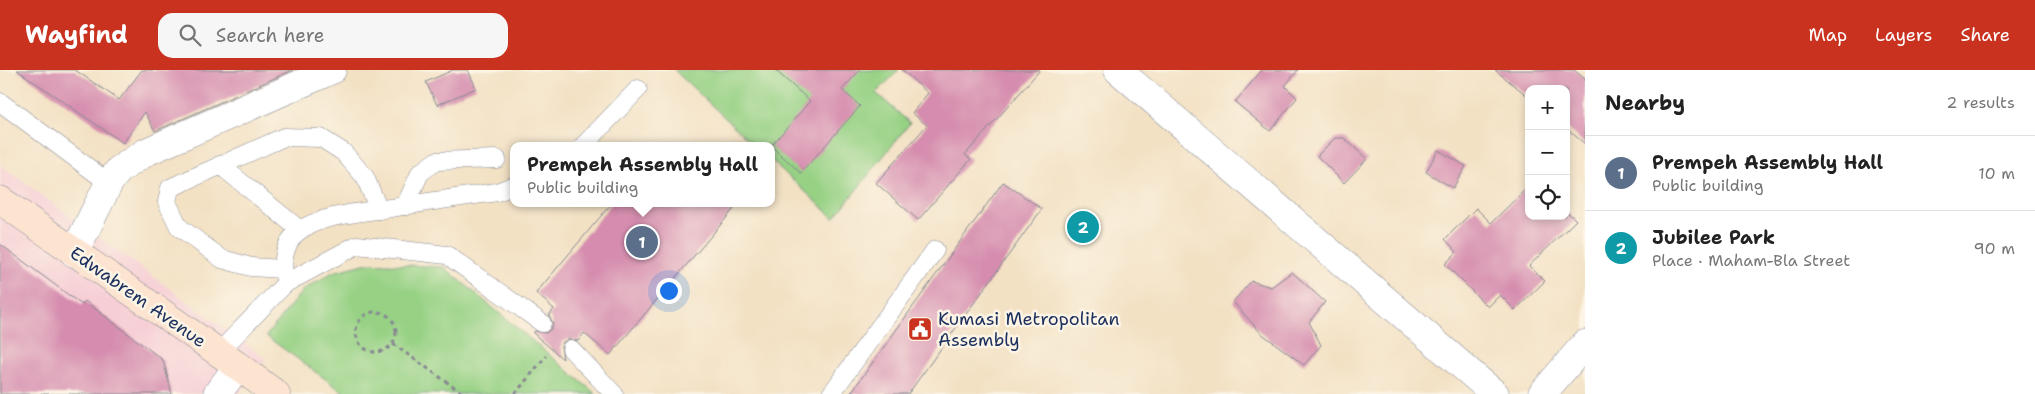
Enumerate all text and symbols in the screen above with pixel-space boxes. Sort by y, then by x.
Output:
search box [158,13,508,58]
text: Wayfind [25,19,128,51]
icon: search [176,21,204,49]
text: Search here [216,23,324,48]
text: Map [1809,23,1847,47]
text: Layers [1875,23,1932,47]
text: Share [1960,23,2010,47]
map controls [1525,85,1570,220]
button: + [1525,85,1570,130]
text: Nearby [1605,89,1685,117]
text: 2 results [1946,92,2015,113]
button: − [1525,130,1570,175]
popup [510,142,775,207]
text: Prempeh Assembly Hall [1652,150,1883,175]
text: Prempeh Assembly Hall [527,152,758,177]
text: 1 [1617,163,1625,184]
text: 10 m [1978,163,2015,184]
button: locate [1525,175,1570,220]
text: Public building [1652,175,1764,196]
text: Public building [527,177,638,198]
pin: 2 [1067,208,1099,246]
pin: 1 [626,223,658,261]
text: Jubilee Park [1652,225,1775,250]
text: 2 [1615,238,1627,259]
text: 90 m [1974,238,2015,259]
street label: Edwabrem Avenue [65,241,211,353]
text: Place · Maham-Bla Street [1652,250,1850,271]
your location [656,278,682,304]
place label: Kumasi Metropolitan Assembly [938,307,1119,352]
public building icon: Kumasi Metropolitan Assembly [907,316,933,342]

